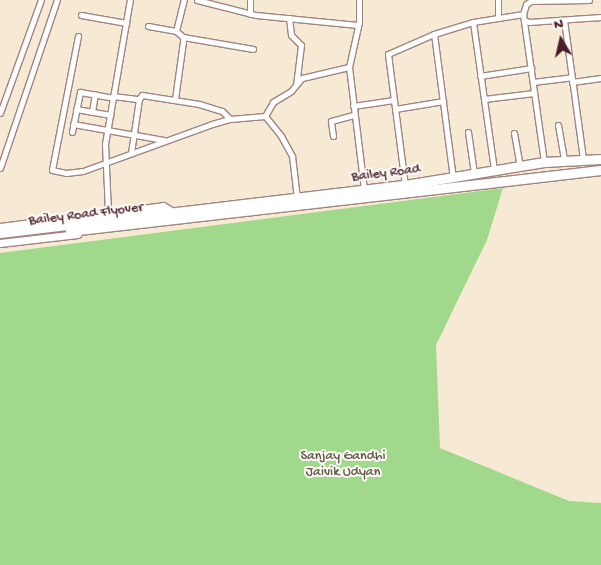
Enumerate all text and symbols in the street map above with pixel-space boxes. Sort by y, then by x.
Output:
north arrow [536,15,586,65]
text: N [553,16,564,34]
street label: Bailey Road [351,161,421,187]
street label: Bailey Road Flyover [28,200,144,230]
park label: Sanjay Gandhi Jaivik Udyan [301,449,385,482]

